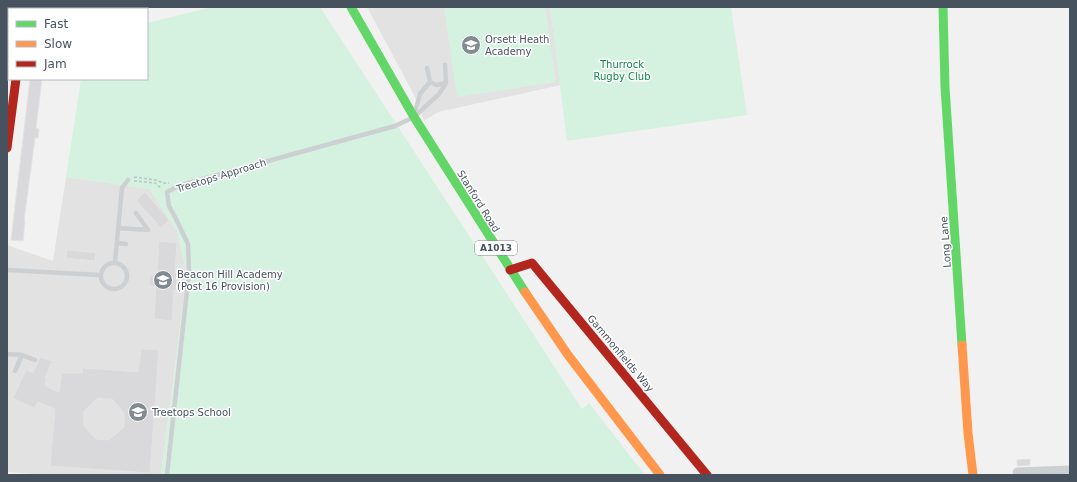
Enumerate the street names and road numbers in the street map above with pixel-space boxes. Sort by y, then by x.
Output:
street label: Treetops Approach [174,157,267,195]
street label: Stanford Road [455,168,502,234]
street label: Long Lane [938,216,953,268]
road number: A1013 [475,241,517,255]
street label: Gammonfields Way [585,313,656,394]

